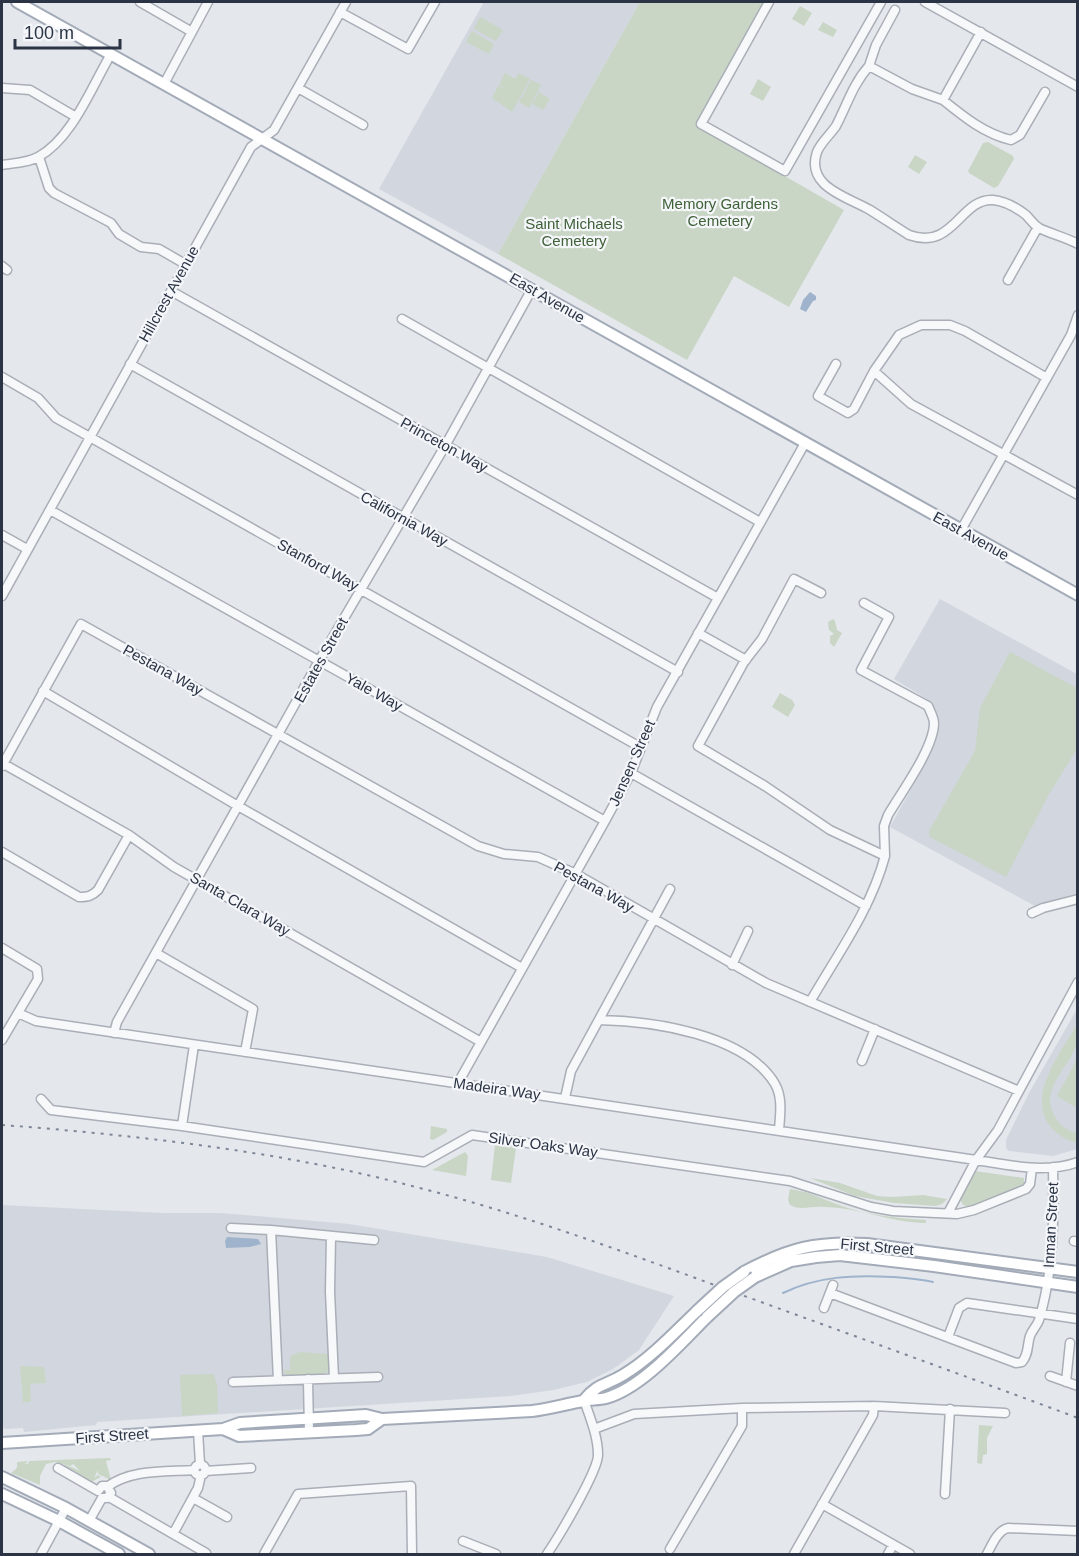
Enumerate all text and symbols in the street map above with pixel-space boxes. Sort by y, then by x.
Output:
scale bar [15,12,120,50]
text: 100 m [24,23,74,43]
park label: Memory Gardens Cemetery [662,195,778,229]
park label: Saint Michaels Cemetery [525,215,623,249]
street label: Hillcrest Avenue [135,243,202,345]
street label: East Avenue [507,269,588,326]
street label: Princeton Way [398,414,491,476]
street label: California Way [358,488,451,550]
street label: East Avenue [930,508,1012,563]
street label: Stanford Way [275,535,362,594]
street label: Estates Street [290,614,351,705]
street label: Pestana Way [120,641,207,699]
street label: Yale Way [343,669,406,714]
street label: Jensen Street [605,716,658,809]
street label: Pestana Way [551,858,638,916]
street label: Santa Clara Way [187,868,294,939]
street label: Madeira Way [452,1074,542,1103]
street label: Silver Oaks Way [487,1128,599,1161]
street label: Inman Street [1040,1181,1061,1268]
street label: First Street [840,1235,915,1258]
street label: First Street [75,1424,150,1447]

